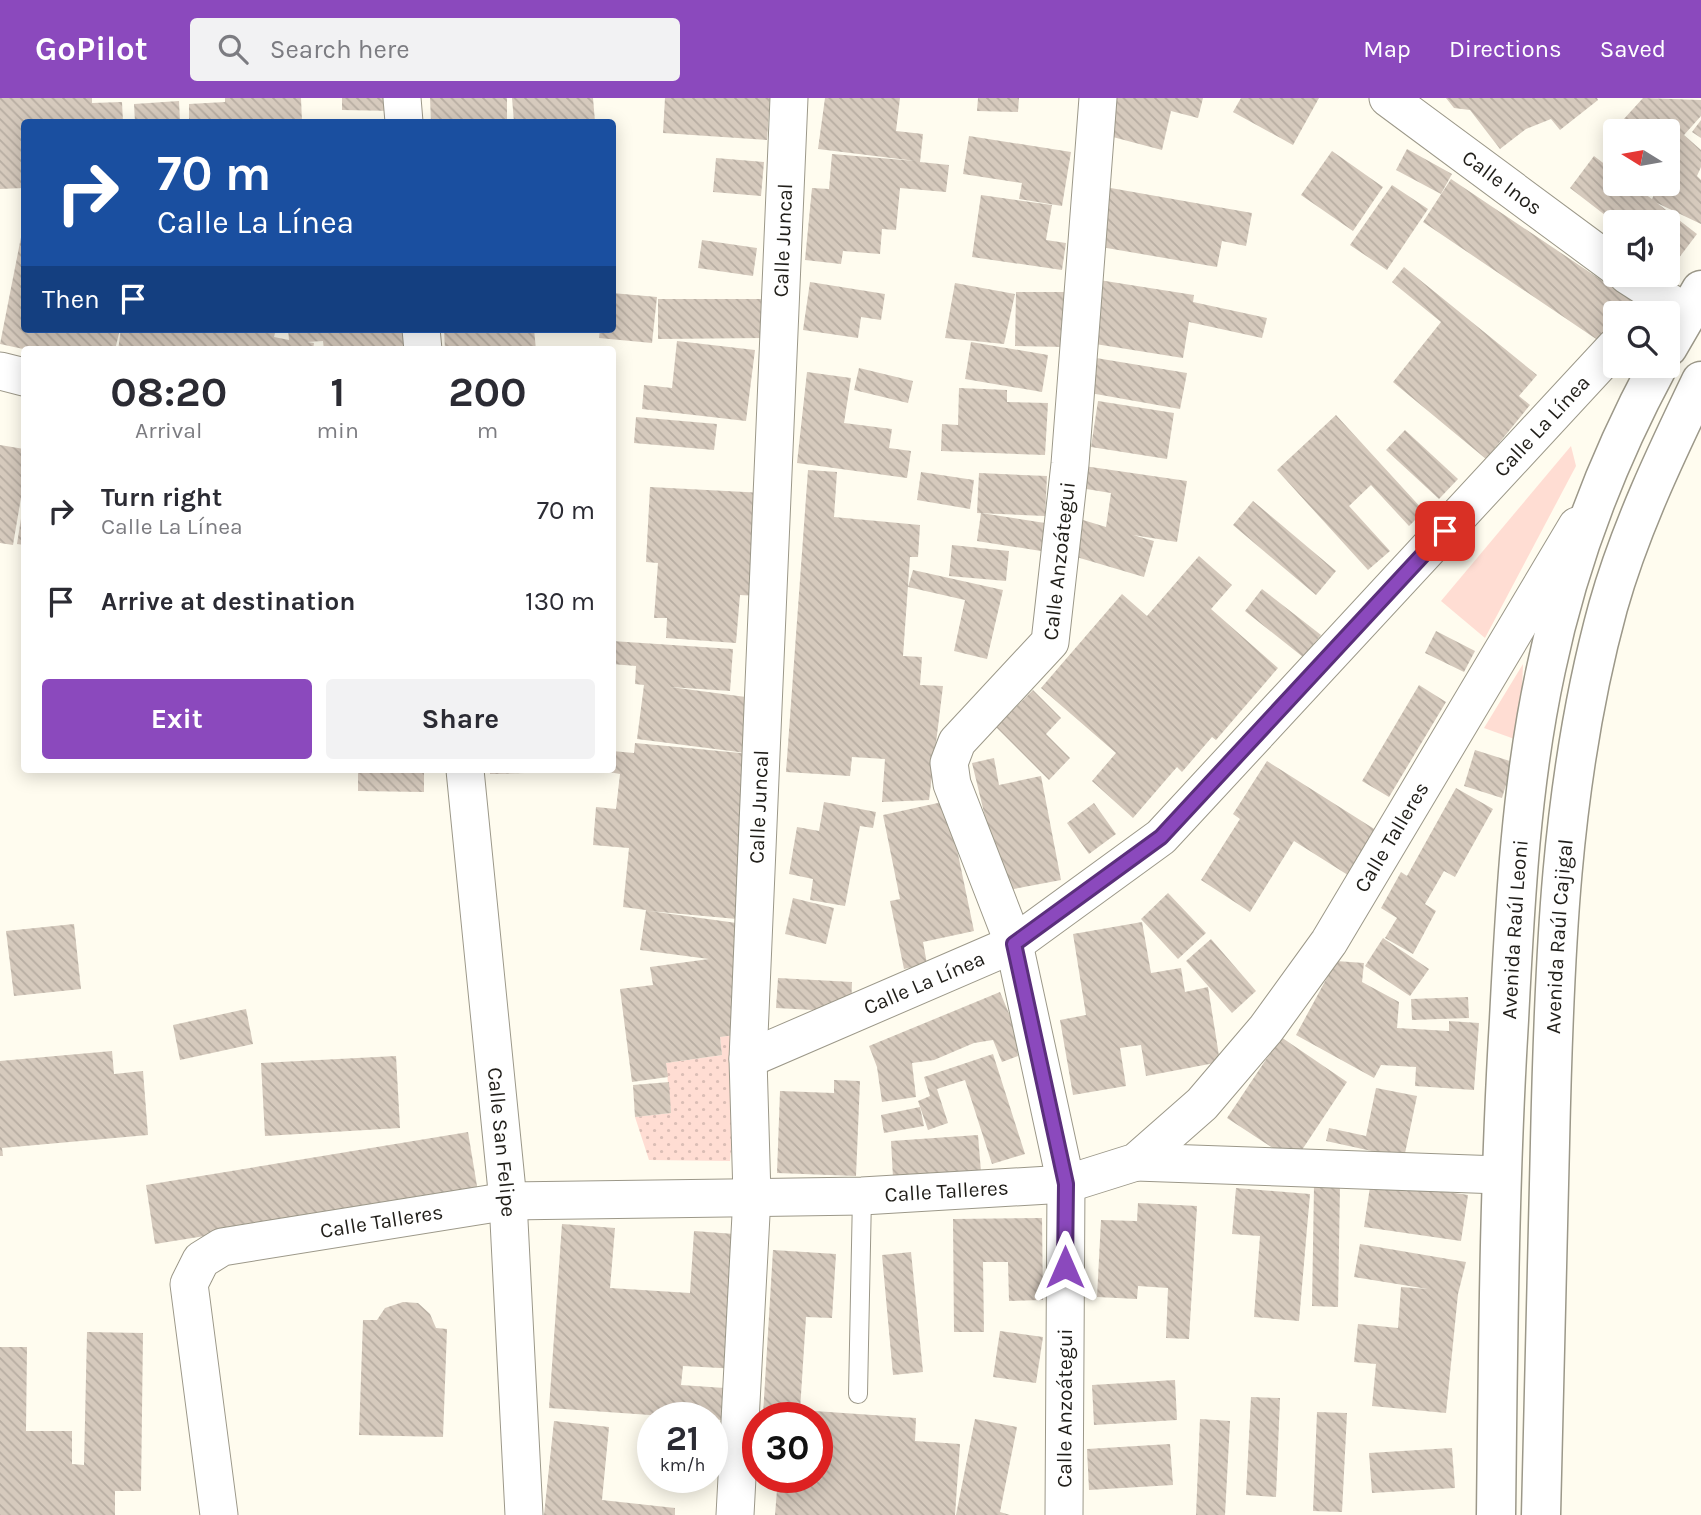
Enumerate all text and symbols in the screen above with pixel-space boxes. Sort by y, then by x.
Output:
search box [190,18,680,81]
text: GoPilot [35,30,148,68]
icon: search [214,30,252,68]
text: Search here [270,34,410,65]
text: Map [1363,35,1411,63]
text: Directions [1449,35,1562,63]
text: Saved [1600,35,1666,63]
north arrow [1603,119,1680,196]
map controls [1603,119,1680,378]
text: 70 m [157,145,271,202]
street label: Calle Inos [1458,145,1547,220]
icon: right [42,147,133,238]
street label: Calle Juncal [769,183,797,298]
text: Calle La Línea [157,204,354,241]
button: sound [1603,210,1680,287]
icon: arrive [114,280,152,318]
text: Then [42,284,100,315]
button: search [1603,301,1680,378]
text: 08:20 [110,367,227,417]
text: 1 [330,367,345,417]
text: 200 [448,367,527,417]
street label: Calle La Línea [1489,370,1595,482]
text: Arrival [135,417,202,444]
text: min [317,417,359,444]
text: m [477,417,498,444]
street label: Calle Anzoátegui [1038,480,1080,641]
text: Turn right [101,482,222,513]
icon: right [42,492,80,530]
text: 70 m [537,495,595,526]
pin [1415,501,1475,561]
icon: arrive [1426,512,1464,550]
text: Calle La Línea [101,513,243,540]
icon: arrive [42,583,80,621]
text: Arrive at destination [101,586,355,617]
text: 130 m [525,586,595,617]
button: Exit [42,679,312,759]
button: Share [326,679,595,759]
street label: Calle Juncal [744,749,773,864]
street label: Calle Talleres [1349,778,1434,897]
street label: Avenida Raúl Leoni [1497,838,1533,1020]
street label: Avenida Raúl Cajigal [1541,838,1578,1034]
street label: Calle La Línea [860,946,988,1020]
street label: Calle San Felipe [483,1066,521,1218]
street label: Calle Talleres [884,1175,1009,1207]
street label: Calle Talleres [318,1200,445,1243]
position arrow [1028,1230,1102,1304]
street label: Calle Anzoátegui [1052,1328,1077,1488]
speed limit sign: 30 [742,1402,833,1493]
text: 21 [666,1418,699,1459]
text: km/h [660,1454,705,1476]

